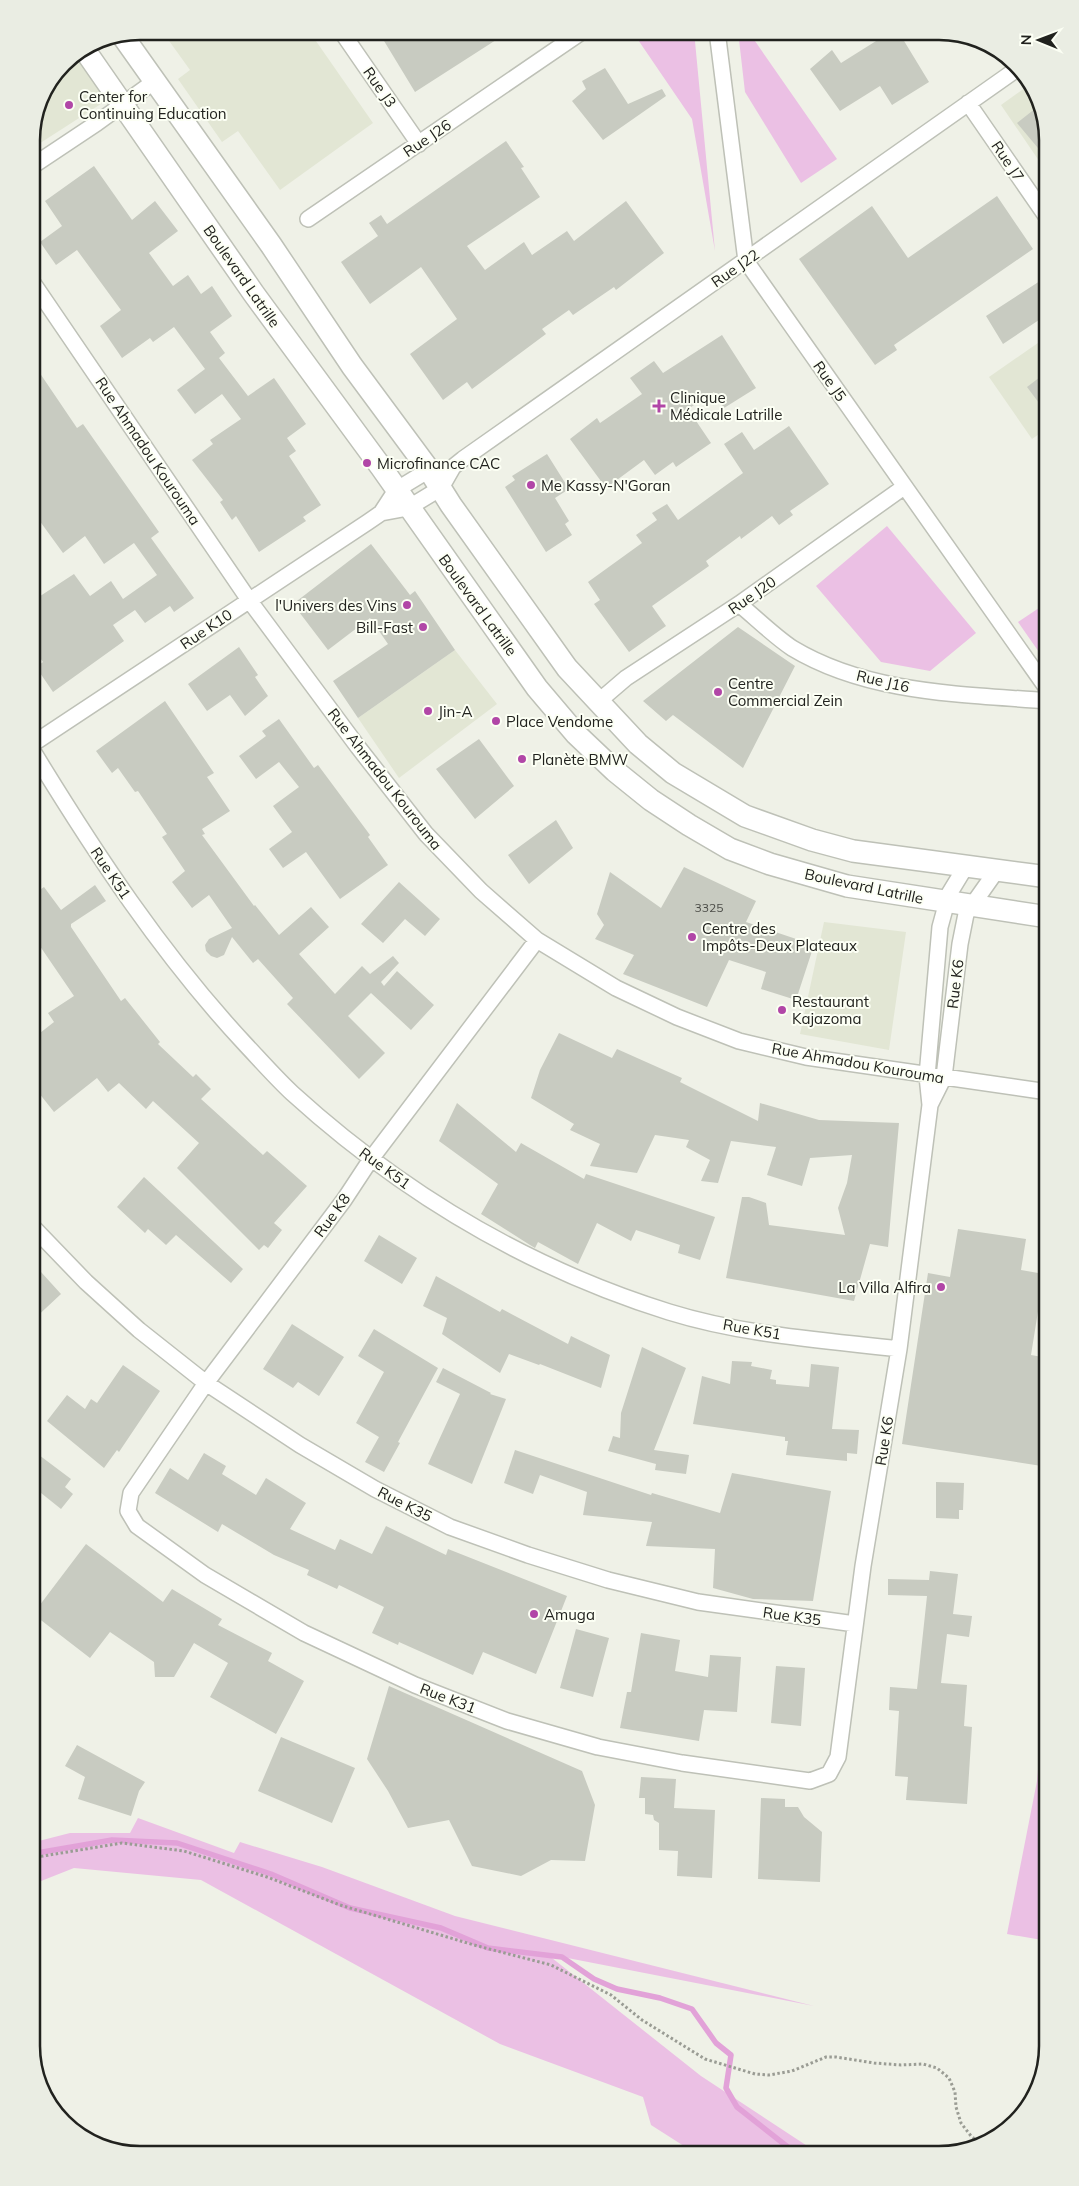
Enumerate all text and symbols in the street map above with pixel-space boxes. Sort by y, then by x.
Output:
north arrow [1014,15,1064,65]
text: N [1017,34,1035,45]
street label: Rue J3 [359,63,401,111]
place label: Center for Continuing Education [79,87,227,123]
marker: Center for Continuing Education [63,99,75,111]
street label: Rue J26 [399,115,455,161]
street label: Rue J7 [988,137,1028,185]
street label: Boulevard Latrille [200,221,284,331]
street label: Rue J22 [707,245,763,291]
street label: Rue J5 [809,357,851,405]
street label: Rue Ahmadou Kourouma [91,373,205,529]
place label: Clinique Médicale Latrille [670,388,782,424]
marker: Clinique Médicale Latrille [652,399,666,413]
place label: Microfinance CAC [377,454,500,473]
marker: Microfinance CAC [361,457,373,469]
place label: Me Kassy-N'Goran [541,476,671,495]
marker: Me Kassy-N'Goran [525,479,537,491]
street label: Boulevard Latrille [435,551,521,659]
street label: Rue J20 [724,572,780,618]
place label: l'Univers des Vins [275,596,397,615]
marker: l'Univers des Vins [401,599,413,611]
street label: Rue K10 [176,605,236,653]
place label: Bill-Fast [356,618,413,637]
marker: Bill-Fast [417,621,429,633]
street label: Rue J16 [855,666,911,696]
place label: Centre Commercial Zein [728,674,843,710]
marker: Centre Commercial Zein [712,686,724,698]
place label: Jin-A [438,702,472,721]
street label: Rue Ahmadou Kourouma [324,704,446,854]
marker: Jin-A [422,705,434,717]
place label: Place Vendome [506,712,613,731]
marker: Place Vendome [490,715,502,727]
place label: Planète BMW [532,750,629,769]
marker: Planète BMW [516,753,528,765]
street label: Rue K51 [87,843,135,903]
street label: Boulevard Latrille [803,864,925,908]
house number: 3325 [695,900,723,915]
place label: Centre des Impôts-Deux Plateaux [702,919,857,955]
marker: Centre des Impôts-Deux Plateaux [686,931,698,943]
street label: Rue K6 [943,958,967,1010]
place label: Restaurant Kajazoma [792,992,869,1028]
marker: Restaurant Kajazoma [776,1004,788,1016]
street label: Rue Ahmadou Kourouma [770,1038,946,1088]
street label: Rue K51 [356,1143,414,1193]
street label: Rue K8 [310,1189,354,1241]
place label: La Villa Alfira [838,1278,931,1297]
marker: La Villa Alfira [935,1281,947,1293]
street label: Rue K51 [721,1315,783,1343]
street label: Rue K6 [871,1415,897,1467]
street label: Rue K35 [375,1482,435,1526]
street label: Rue K35 [762,1603,822,1629]
place label: Amuga [544,1605,595,1624]
marker: Amuga [528,1608,540,1620]
street label: Rue K31 [417,1679,479,1717]

